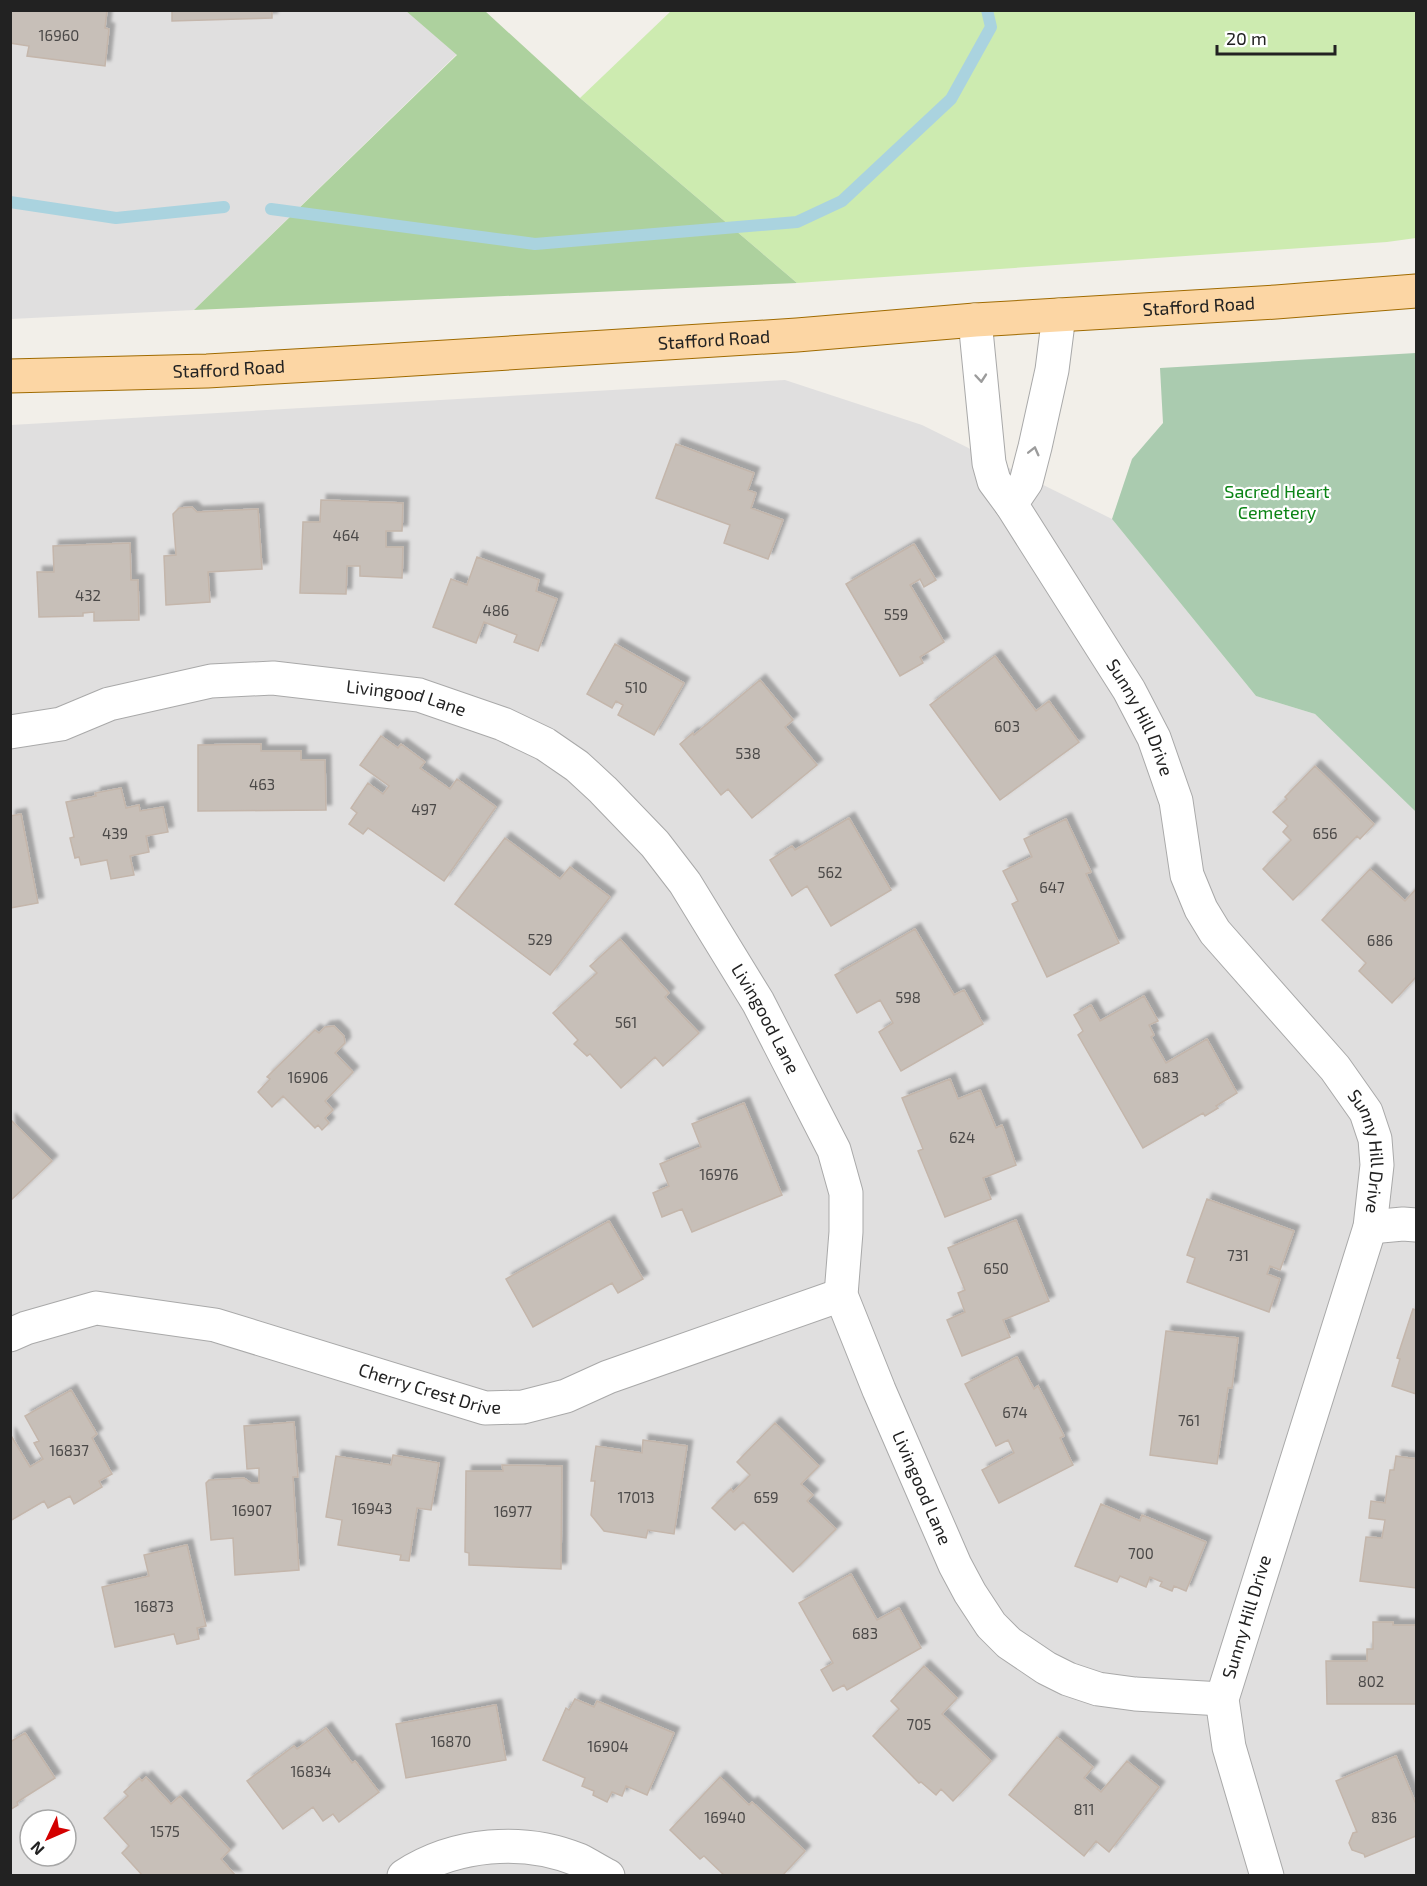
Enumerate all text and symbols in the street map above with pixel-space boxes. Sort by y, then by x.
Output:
scale bar [1217,18,1336,56]
house number: 16960 [39,26,79,44]
text: 20 m [1226,27,1267,49]
street label: Stafford Road [1142,291,1256,320]
street label: Stafford Road [657,325,771,354]
street label: Stafford Road [172,355,286,382]
one-way arrow [974,374,987,383]
one-way arrow [1026,446,1039,456]
park label: Sacred Heart Cemetery [1224,480,1330,523]
house number: 464 [332,526,360,544]
house number: 432 [75,586,101,604]
house number: 486 [483,601,509,619]
house number: 559 [884,605,908,623]
street label: Sunny Hill Drive [1102,655,1178,779]
street label: Livingood Lane [345,675,469,720]
house number: 510 [624,678,648,696]
house number: 603 [994,717,1020,735]
house number: 538 [735,744,761,762]
house number: 463 [249,775,275,793]
house number: 497 [411,800,437,818]
house number: 439 [102,824,128,842]
house number: 656 [1312,824,1338,842]
house number: 562 [817,863,843,881]
house number: 647 [1039,878,1065,896]
house number: 529 [527,930,553,948]
house number: 686 [1367,931,1393,949]
street label: Livingood Lane [727,959,805,1077]
house number: 598 [895,988,921,1006]
house number: 561 [615,1013,637,1031]
house number: 16906 [288,1068,328,1086]
house number: 683 [1153,1068,1179,1086]
street label: Sunny Hill Drive [1344,1085,1389,1215]
house number: 624 [949,1128,975,1146]
house number: 16976 [699,1165,739,1183]
house number: 731 [1227,1246,1249,1264]
house number: 650 [983,1259,1009,1277]
street label: Cherry Crest Drive [356,1358,501,1418]
house number: 674 [1002,1403,1028,1421]
house number: 761 [1178,1411,1200,1429]
street label: Livingood Lane [888,1427,957,1548]
house number: 16837 [49,1441,89,1459]
house number: 17013 [617,1488,655,1506]
house number: 659 [753,1488,779,1506]
house number: 16943 [352,1499,392,1517]
house number: 16907 [232,1501,272,1519]
house number: 16977 [494,1502,533,1520]
house number: 700 [1128,1544,1154,1562]
street label: Sunny Hill Drive [1217,1552,1275,1681]
house number: 16873 [134,1597,174,1615]
house number: 683 [852,1624,878,1642]
house number: 802 [1358,1672,1384,1690]
house number: 705 [907,1715,931,1733]
house number: 16870 [431,1732,471,1750]
house number: 16904 [587,1737,629,1755]
house number: 16834 [290,1762,332,1780]
house number: 811 [1073,1800,1095,1818]
north arrow [18,1808,78,1868]
house number: 16940 [704,1808,746,1826]
house number: 836 [1371,1808,1397,1826]
house number: 1575 [150,1822,180,1840]
text: N [26,1838,48,1860]

